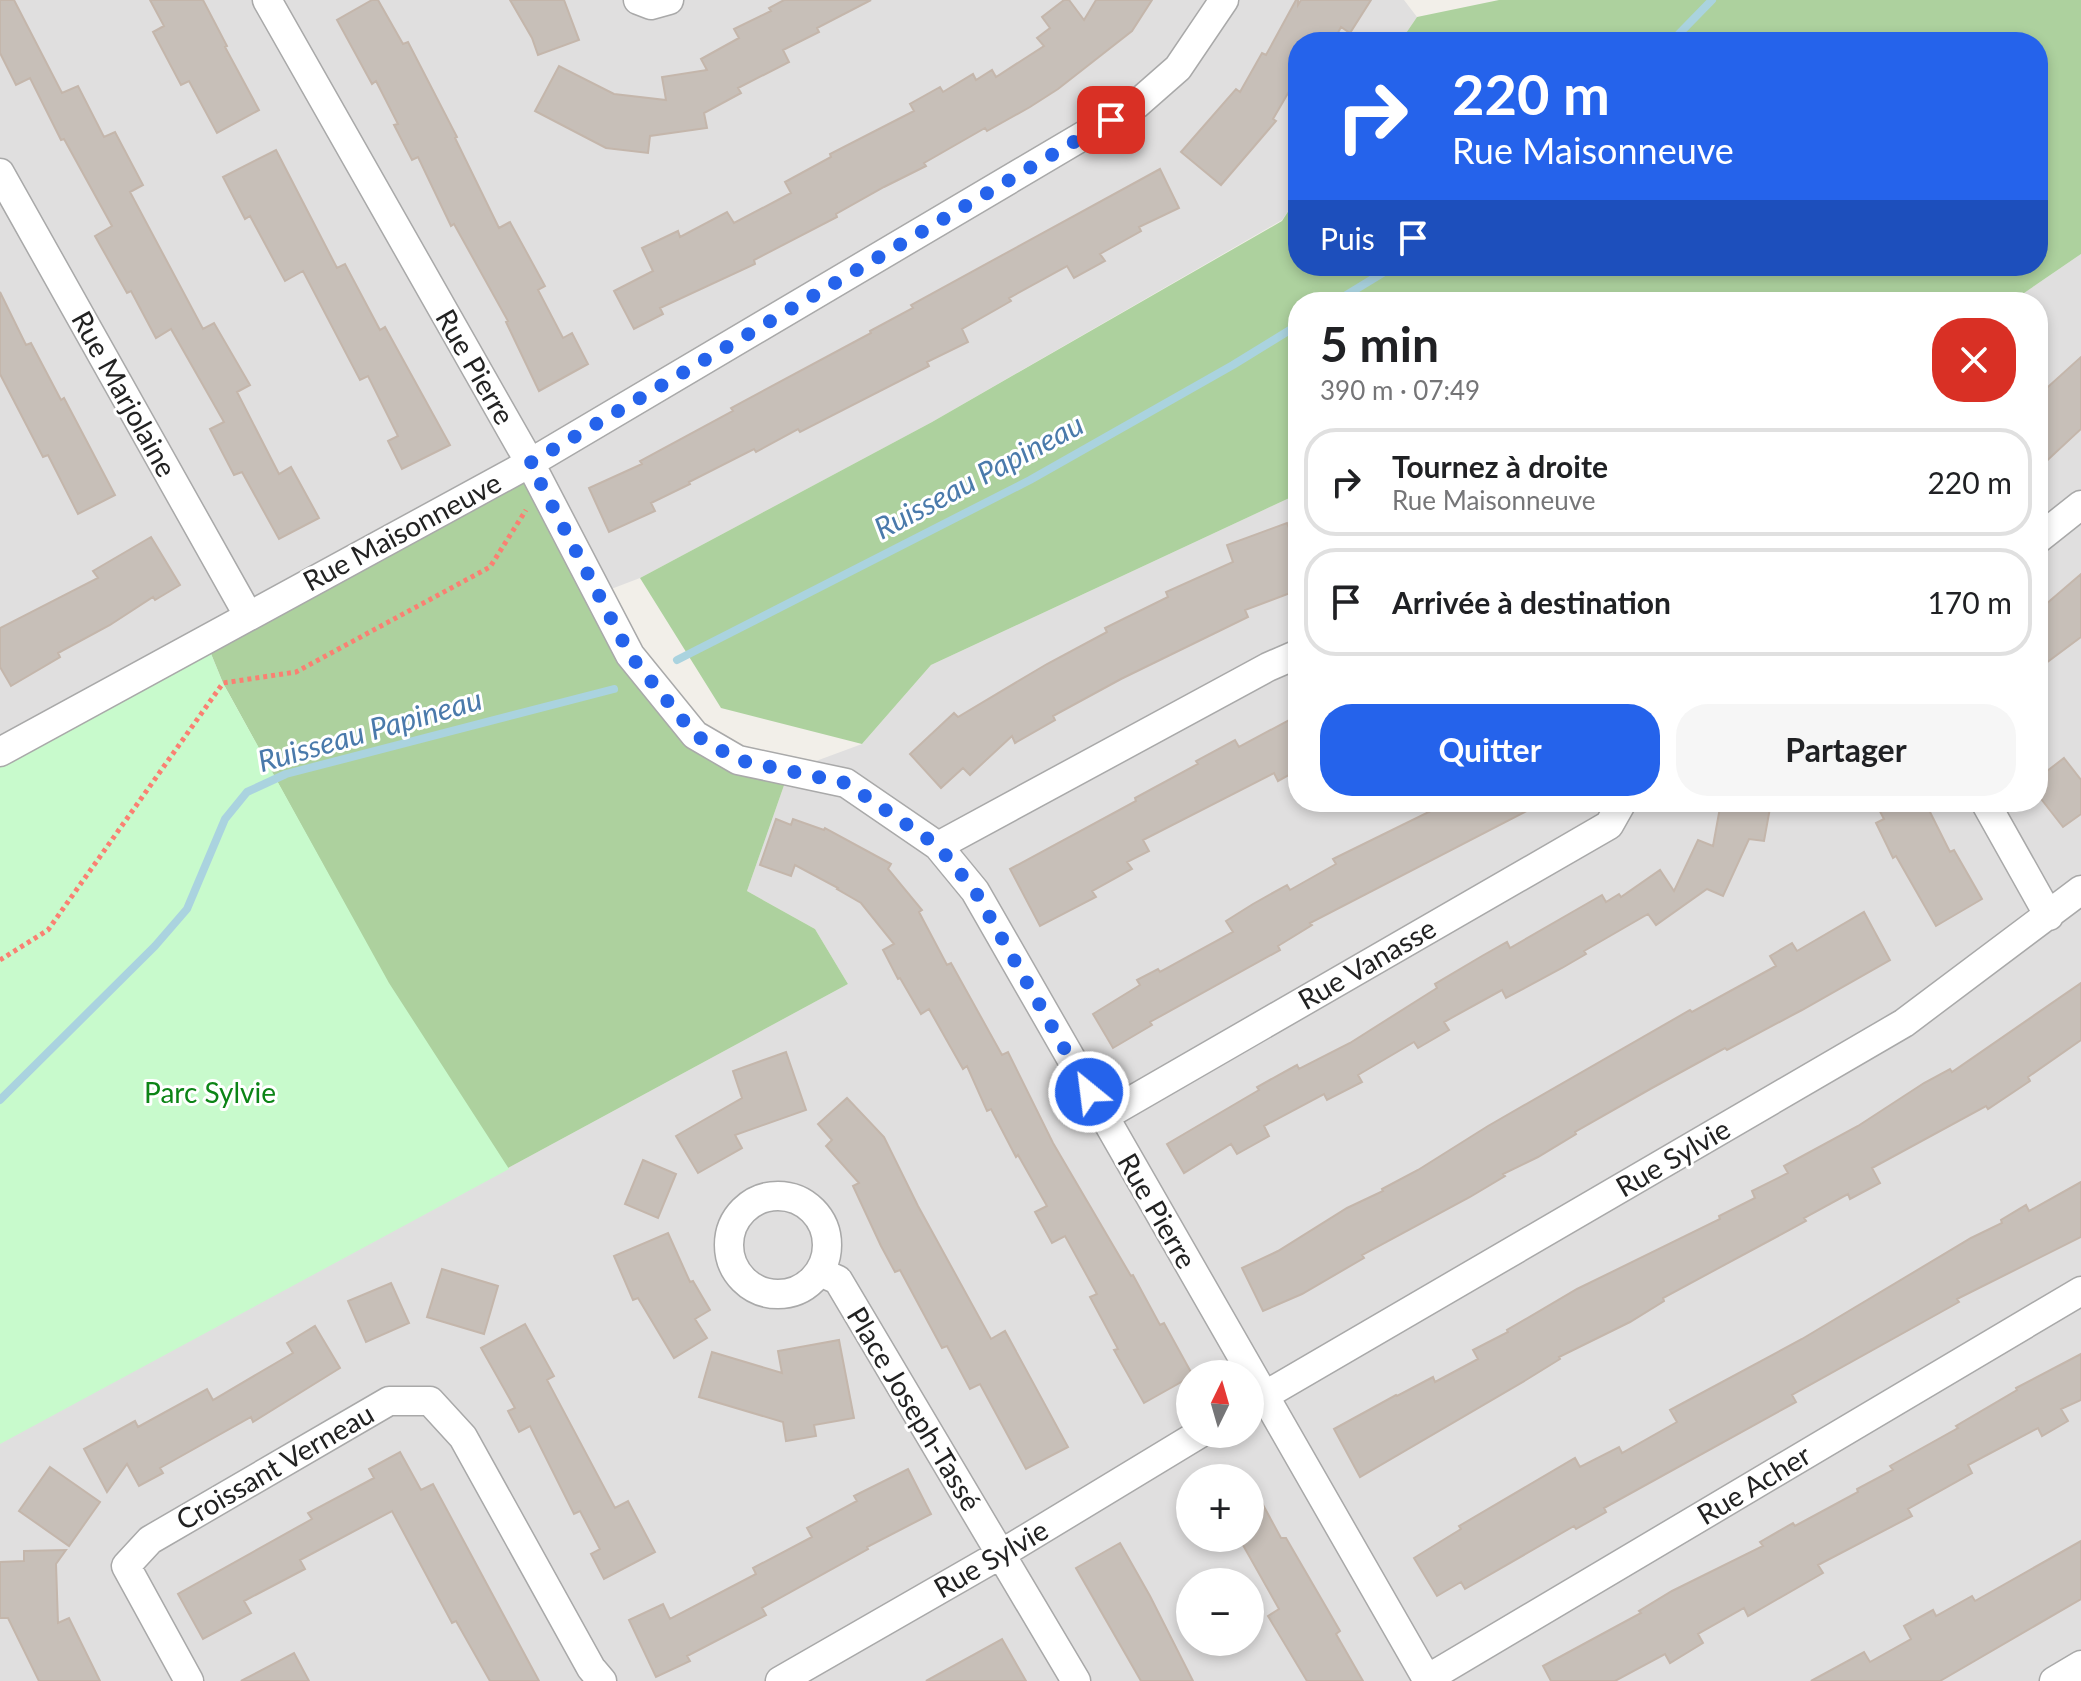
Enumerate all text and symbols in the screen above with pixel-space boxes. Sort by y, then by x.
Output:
text: 220 m [1452,60,1610,127]
icon: right [1320,64,1424,168]
pin [1077,86,1145,154]
icon: arrive [1089,98,1133,142]
text: Rue Maisonneuve [1452,128,1734,172]
icon: arrive [1391,216,1435,260]
text: Puis [1320,220,1375,256]
street label: Rue Pierre [429,303,522,430]
street label: Rue Marjolaine [65,305,184,482]
text: 5 min [1320,315,1439,372]
button: close [1932,318,2016,402]
text: 390 m · 07:49 [1320,374,1480,406]
water label: Ruisseau Papineau [867,405,1089,545]
text: Tournez à droite [1392,448,1608,484]
icon: right [1324,460,1368,504]
text: 220 m [1927,464,2012,500]
street label: Rue Maisonneuve [297,465,506,598]
text: Rue Maisonneuve [1392,484,1596,516]
icon: arrive [1324,580,1368,624]
text: Arrivée à destination [1392,584,1671,620]
text: 170 m [1927,584,2012,620]
water label: Ruisseau Papineau [253,680,486,778]
button: Quitter [1320,704,1660,796]
button: Partager [1676,704,2016,796]
street label: Rue Vanasse [1292,910,1441,1016]
position arrow [1047,1050,1131,1134]
park label: Parc Sylvie [144,1075,276,1109]
street label: Rue Sylvie [1609,1111,1736,1203]
street label: Rue Pierre [1111,1147,1204,1274]
street label: Place Joseph-Tassé [841,1300,989,1517]
north arrow [1176,1360,1264,1448]
map controls [1176,1360,1264,1656]
street label: Croissant Verneau [170,1396,379,1536]
street label: Rue Acher [1691,1437,1816,1531]
button: + [1176,1464,1264,1552]
street label: Rue Sylvie [927,1512,1054,1604]
button: − [1176,1568,1264,1656]

